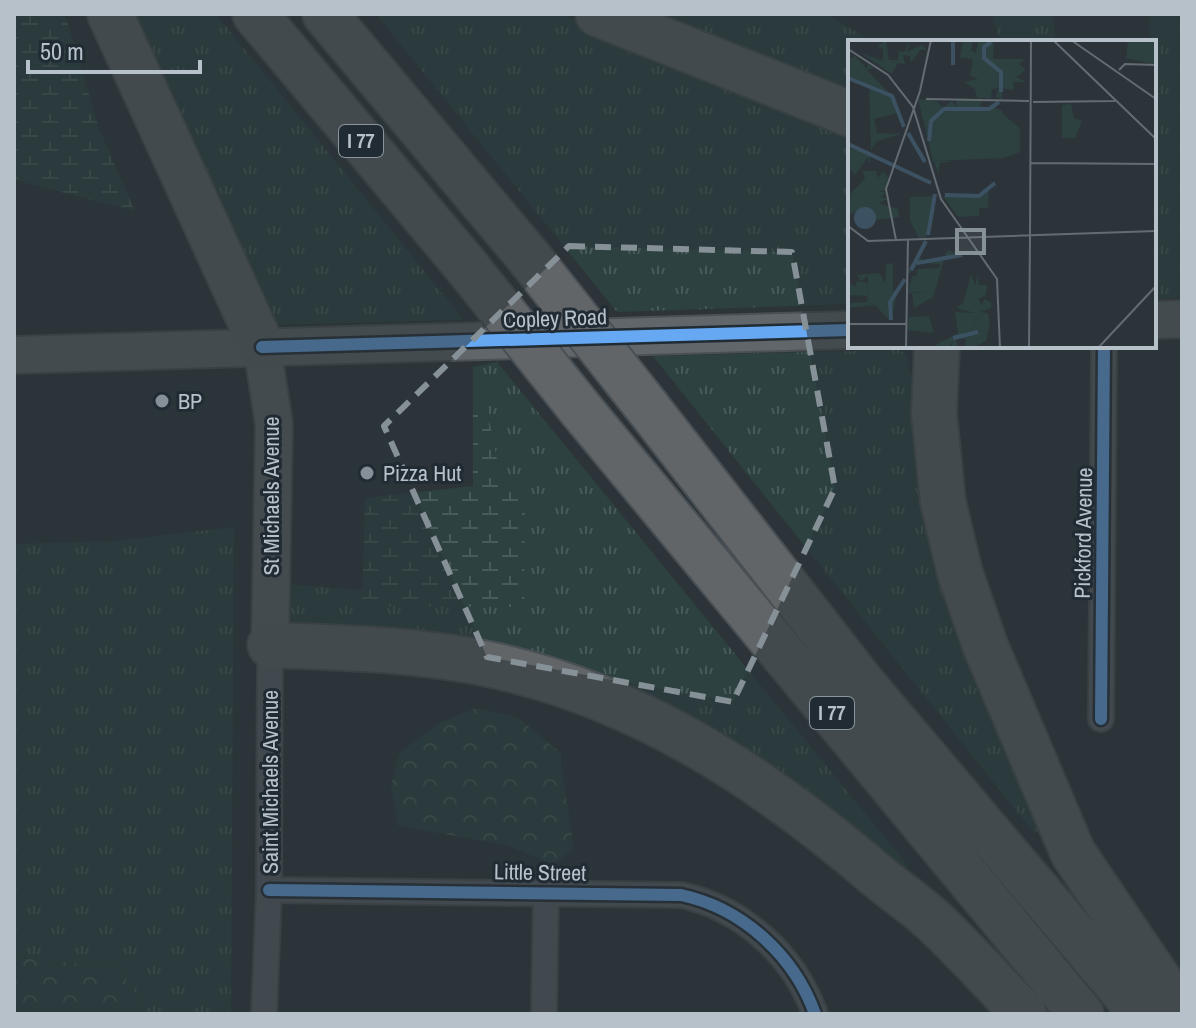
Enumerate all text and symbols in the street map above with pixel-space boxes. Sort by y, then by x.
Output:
scale bar [28,24,200,74]
text: 50 m [40,35,84,67]
inset map [848,40,1156,348]
road number: I 77 [339,125,383,157]
street label: Copley Road [502,301,608,335]
place label: BP [178,386,202,416]
marker: BP [153,392,171,410]
street label: St Michaels Avenue [256,416,286,576]
place label: Pizza Hut [383,458,461,488]
marker: Pizza Hut [358,464,376,482]
street label: Pickford Avenue [1067,467,1099,599]
street label: Saint Michaels Avenue [255,690,285,874]
road number: I 77 [810,697,854,729]
street label: Little Street [494,856,586,888]

